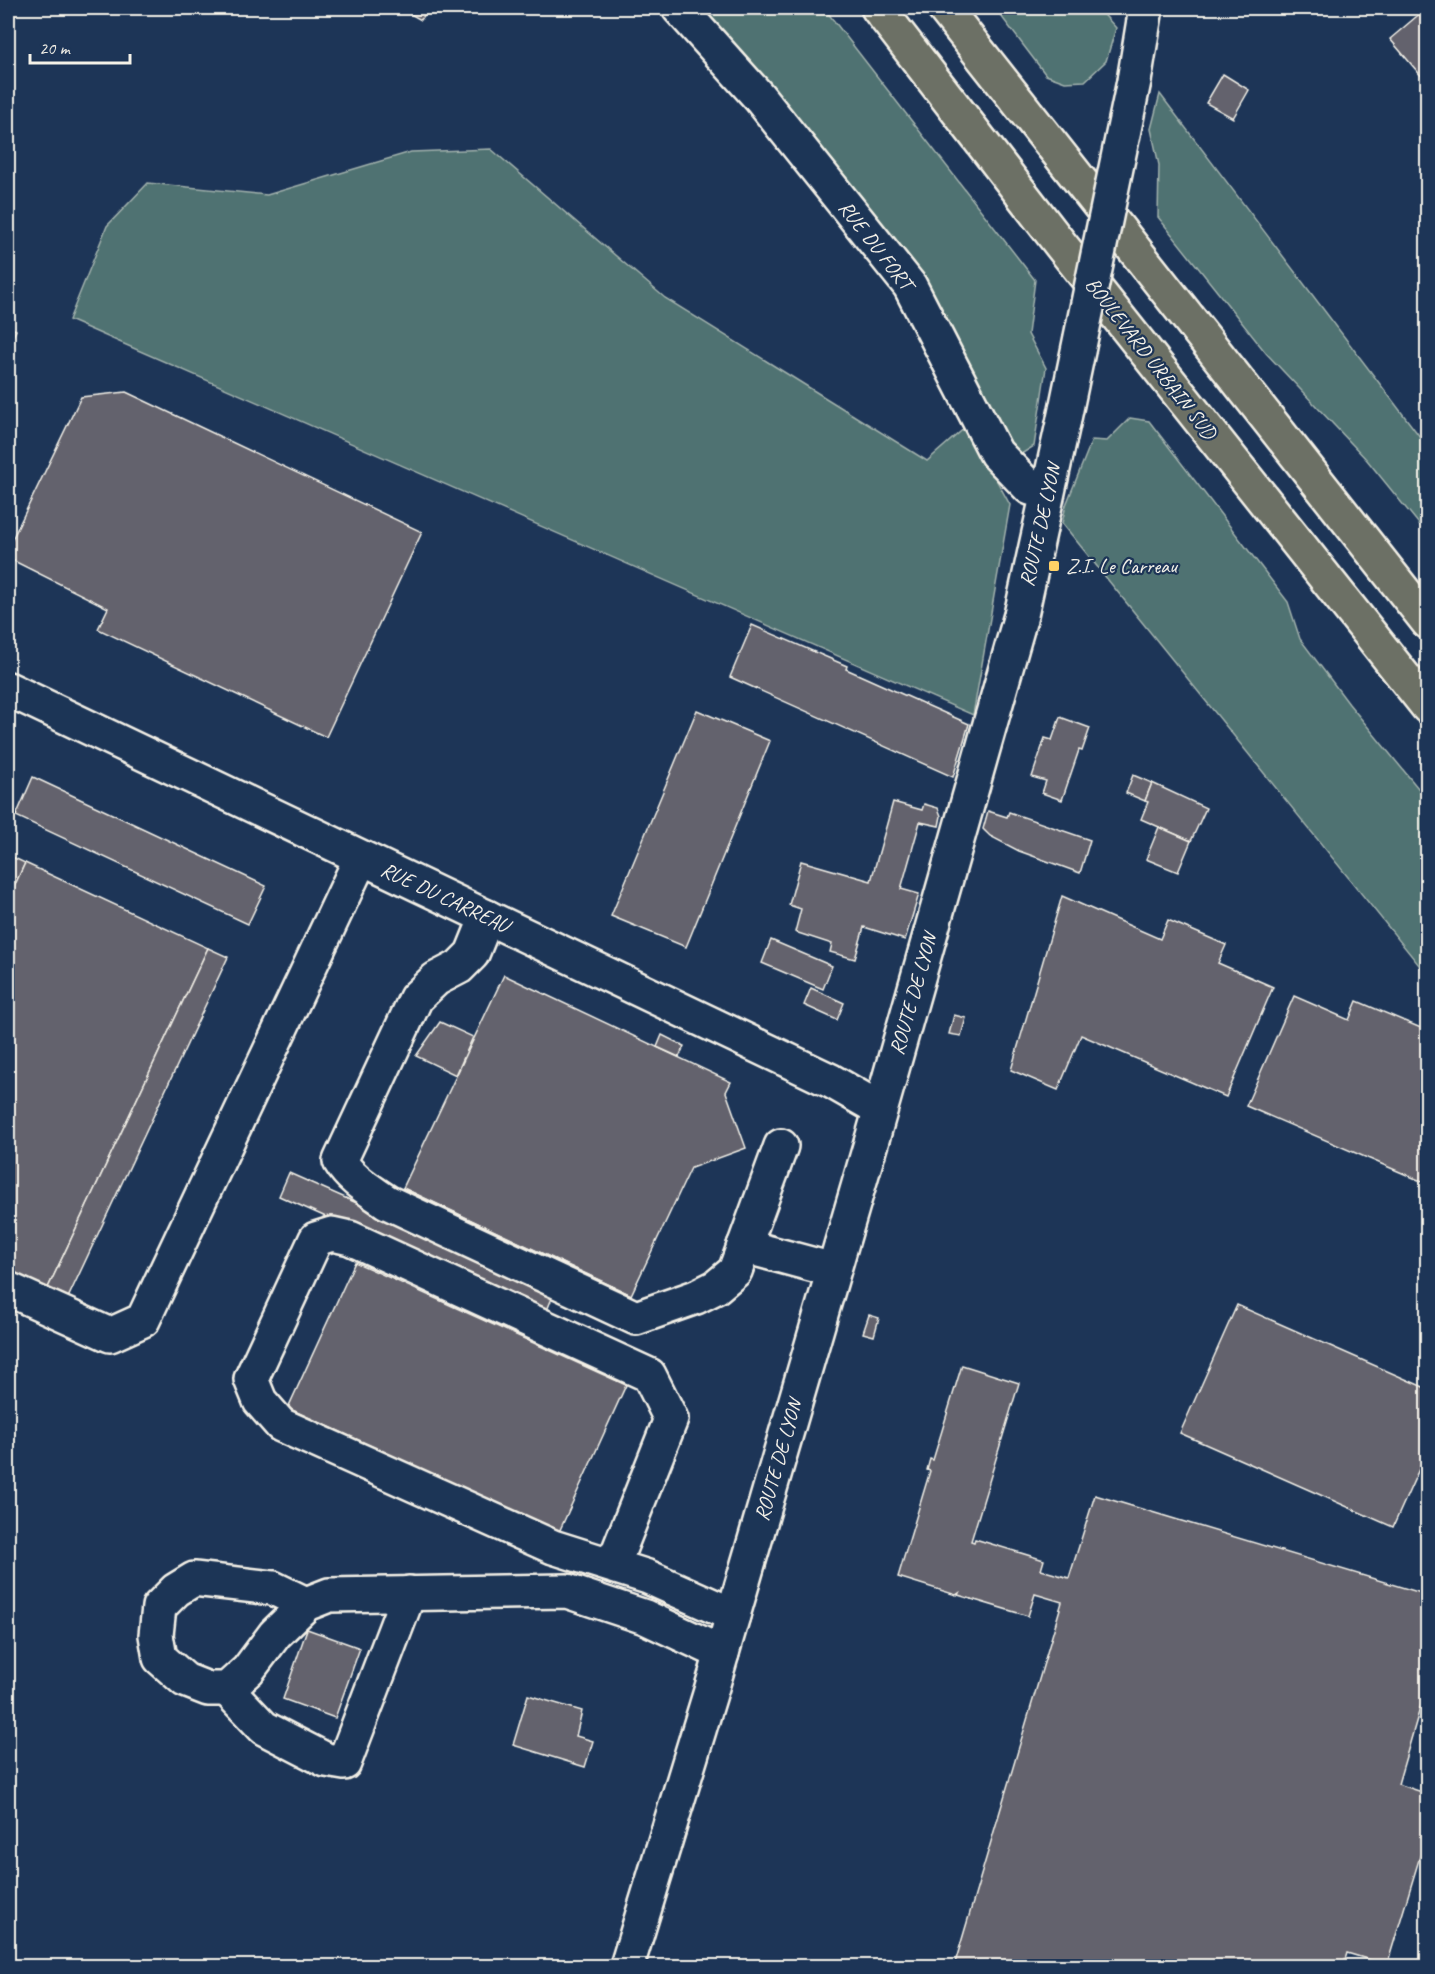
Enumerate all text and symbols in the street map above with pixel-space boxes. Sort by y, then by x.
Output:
scale bar [30,27,130,65]
text: 20 m [39,37,72,59]
street label: RUE DU FORT [833,195,922,299]
street label: BOULEVARD URBAIN SUD [1080,272,1223,446]
street label: ROUTE DE LYON [1013,458,1067,589]
place label: Z.I. Le Carreau [1066,553,1178,579]
marker: Z.I. Le Carreau [1047,559,1061,573]
street label: RUE DU CARREAU [377,856,517,940]
street label: ROUTE DE LYON [883,927,944,1058]
street label: ROUTE DE LYON [748,1393,809,1524]

